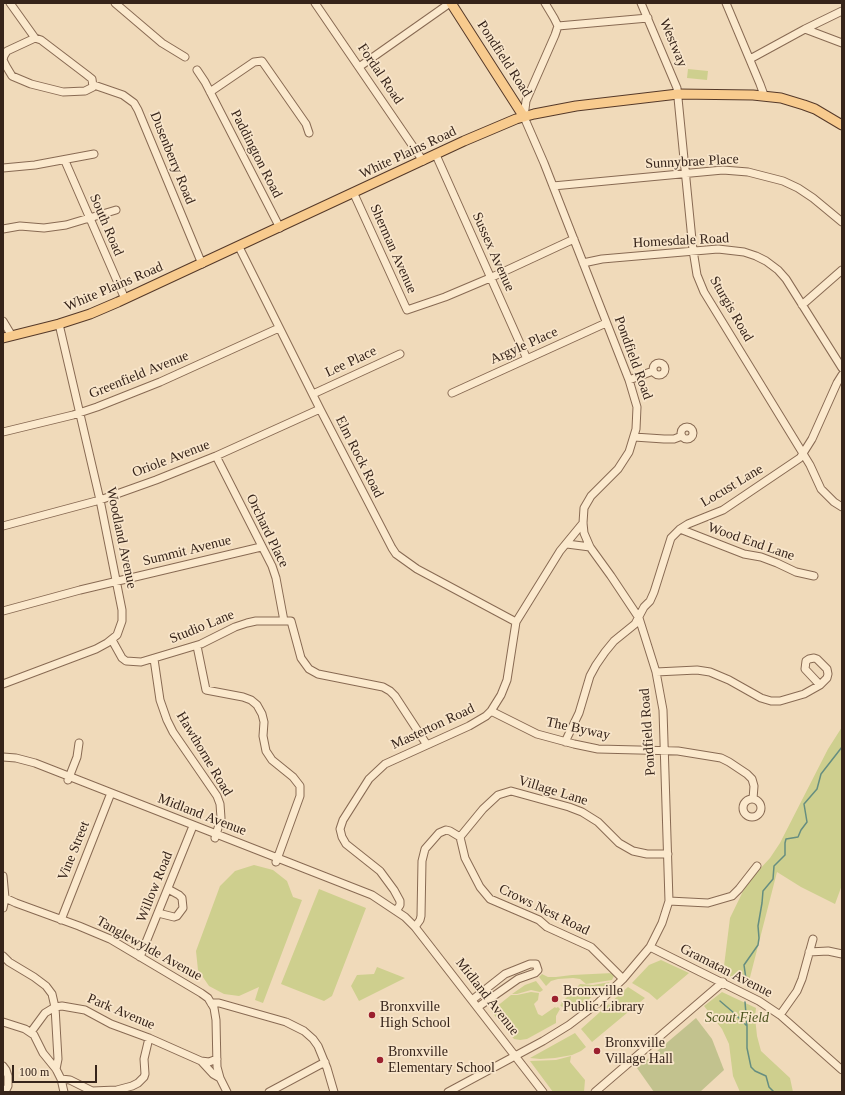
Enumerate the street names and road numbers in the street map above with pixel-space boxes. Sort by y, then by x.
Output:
street label: Westway [655,16,691,70]
street label: Pondfield Road [473,18,535,100]
street label: Fordal Road [354,40,406,108]
street label: Paddington Road [227,107,285,201]
street label: Dusenberry Road [146,109,198,207]
street label: White Plains Road [357,123,459,183]
street label: Sunnybrae Place [645,151,739,173]
street label: South Road [85,191,127,259]
street label: Sherman Avenue [366,202,420,296]
street label: Sussex Avenue [468,210,518,294]
street label: Homesdale Road [633,230,729,252]
street label: White Plains Road [62,259,166,315]
street label: Sturgis Road [706,273,756,345]
street label: Pondfield Road [610,314,656,402]
street label: Argyle Place [487,324,561,368]
street label: Lee Place [323,343,379,381]
street label: Greenfield Avenue [87,347,191,403]
street label: Elm Rock Road [331,413,387,501]
street label: Oriole Avenue [130,437,212,481]
street label: Locust Lane [698,461,766,511]
street label: Woodland Avenue [102,486,140,590]
street label: Orchard Place [242,492,292,570]
street label: Wood End Lane [705,519,797,565]
street label: Summit Avenue [141,532,233,570]
street label: Studio Lane [167,606,237,648]
street label: Pondfield Road [637,688,659,776]
street label: Masterton Road [389,700,477,754]
street label: Hawthorne Road [172,709,236,799]
street label: The Byway [544,714,612,744]
street label: Village Lane [516,772,590,810]
street label: Midland Avenue [155,790,249,840]
street label: Vine Street [54,819,94,883]
street label: Willow Road [133,849,177,925]
street label: Crows Nest Road [496,881,592,939]
street label: Tanglewylde Avenue [93,913,205,985]
street label: Gramatan Avenue [677,941,775,1001]
street label: Midland Avenue [452,955,522,1039]
street label: Park Avenue [85,990,157,1034]

